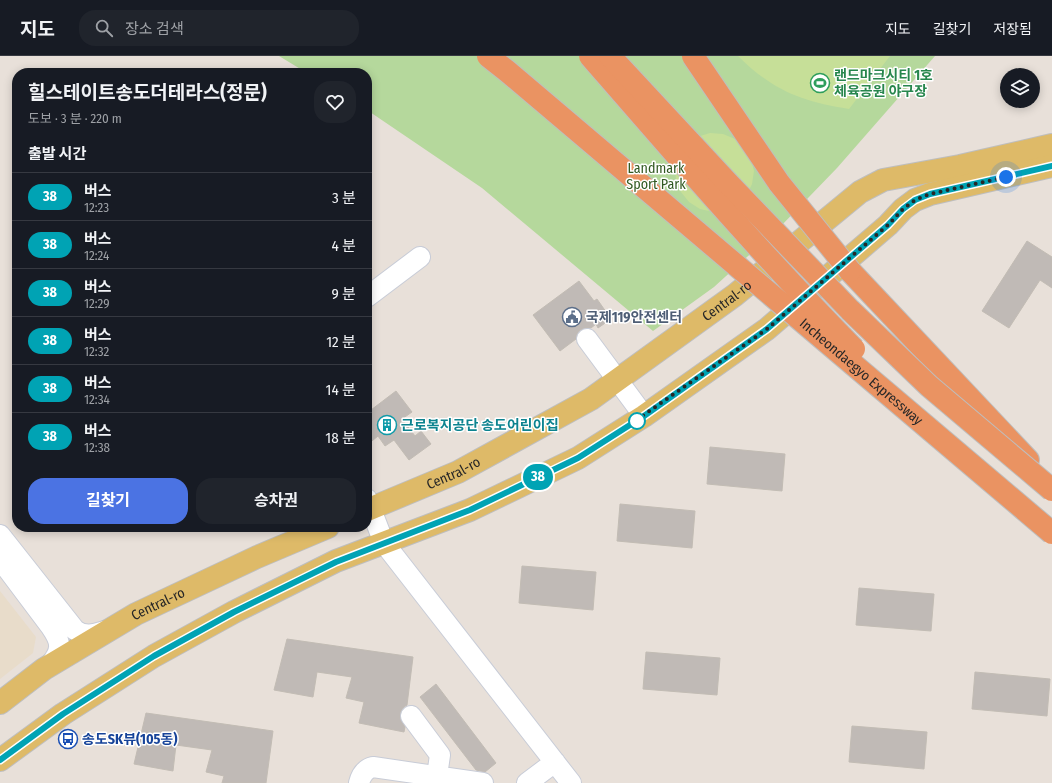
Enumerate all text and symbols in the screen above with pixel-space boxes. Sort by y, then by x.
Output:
search box [79,10,359,46]
icon: search [93,17,115,39]
text: 지도 [20,18,55,41]
text: 장소 검색 [125,20,184,38]
text: 지도 [885,21,911,38]
text: 길찾기 [933,21,971,38]
text: 저장됨 [993,21,1032,38]
place label: 랜드마크시티 1호 체육공원 야구장 [834,67,933,100]
map controls [1000,68,1040,108]
button: layers [1000,68,1040,108]
sports icon: 랜드마크시티 1호 체육공원 야구장 [809,72,831,94]
text: 힐스테이트송도더테라스(정문) [28,81,267,104]
button: heart [314,81,356,123]
text: 도보 · 3 분 · 220 m [28,111,122,126]
text: 출발 시간 [28,145,86,163]
park label: Landmark Sport Park [626,160,686,193]
your location [996,167,1016,187]
text: 버스 [84,182,112,200]
text: 38 [43,188,57,205]
text: 3 분 [332,189,356,207]
text: 12:23 [84,200,109,215]
text: 버스 [84,230,112,248]
text: 38 [43,236,57,253]
text: 4 분 [331,237,356,255]
text: 12:24 [84,248,109,263]
street label: Central-ro [699,277,755,325]
text: 버스 [84,278,112,296]
text: 38 [43,284,57,301]
text: 9 분 [331,285,356,303]
text: 12:29 [84,296,110,311]
public building icon: 국제119안전센터 [561,306,583,328]
place label: 국제119안전센터 [586,309,682,326]
street label: Incheondaegyo Expressway [796,315,927,429]
text: 버스 [84,326,112,344]
text: 38 [43,332,57,349]
text: 12 분 [326,333,356,351]
text: 12:32 [84,344,109,359]
text: 버스 [84,374,112,392]
text: 38 [43,380,57,397]
text: 14 분 [326,381,356,399]
text: 12:34 [84,392,110,407]
unlabelled marker [628,412,646,430]
building icon: 근로복지공단 송도어린이집 [376,414,398,436]
place label: 근로복지공단 송도어린이집 [401,417,558,434]
text: 버스 [84,422,112,440]
text: 38 [43,428,57,445]
text: 18 분 [325,429,356,447]
text: 12:38 [84,440,110,455]
street label: Central-ro [424,453,484,493]
line badge: 38 [520,464,556,490]
text: 38 [531,468,545,485]
button: 길찾기 [28,478,188,524]
button: 승차권 [196,478,356,524]
street label: Central-ro [128,584,188,624]
bus stop icon: 송도SK뷰(105동) [57,728,79,750]
place label: 송도SK뷰(105동) [82,731,177,748]

